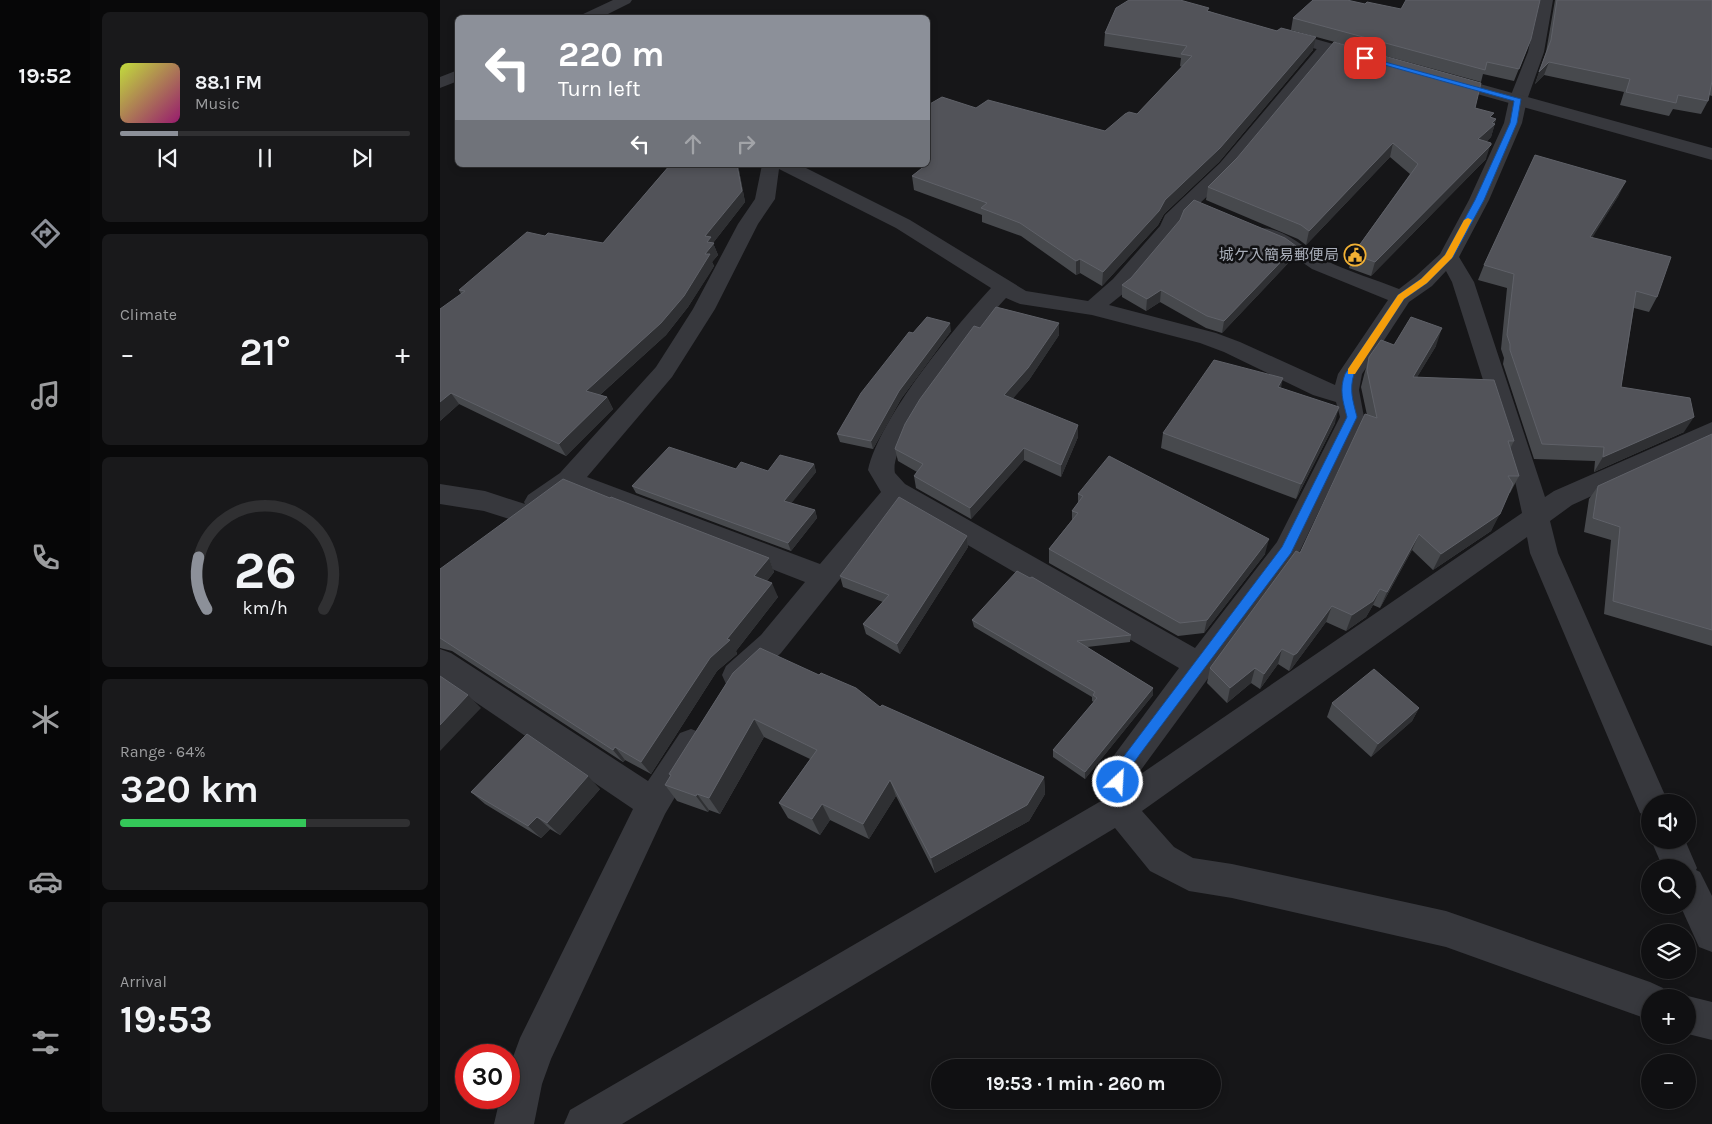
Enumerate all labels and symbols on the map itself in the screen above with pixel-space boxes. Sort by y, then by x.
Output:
pin [1344,37,1386,79]
public building icon: 城ケ入簡易郵便局 [1343,243,1367,267]
place label: 城ケ入簡易郵便局 [1219,246,1339,264]
position arrow [1091,755,1143,807]
speed limit sign: 30 [455,1044,520,1109]

